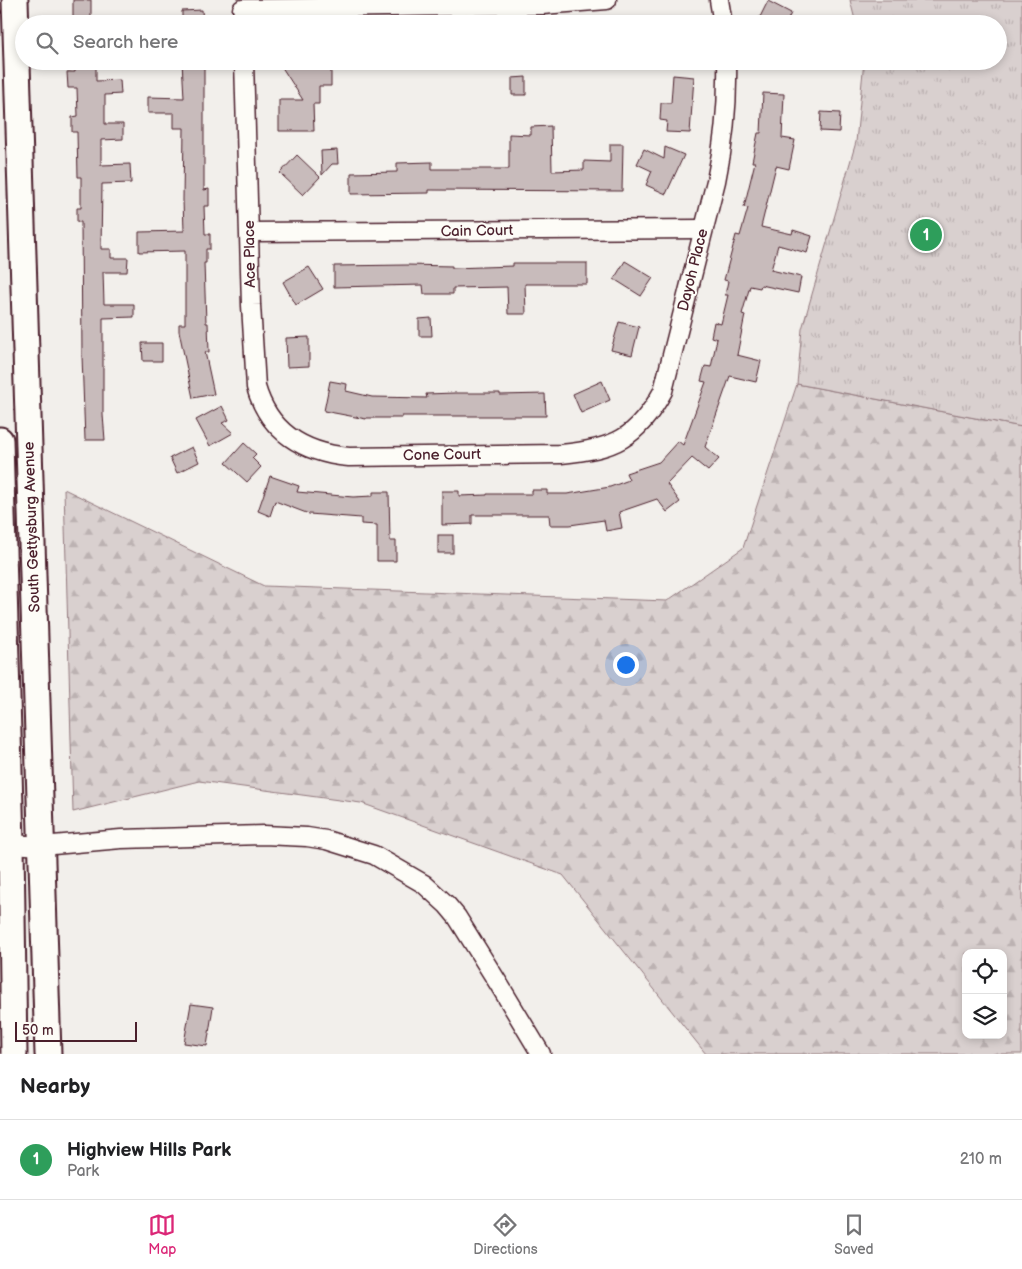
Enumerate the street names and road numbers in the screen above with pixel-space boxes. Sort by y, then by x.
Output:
street label: Ace Place [240,220,260,288]
street label: Cain Court [440,221,514,241]
street label: Dayoh Place [674,227,712,313]
street label: South Gettysburg Avenue [20,441,44,613]
street label: Cone Court [403,445,482,465]

